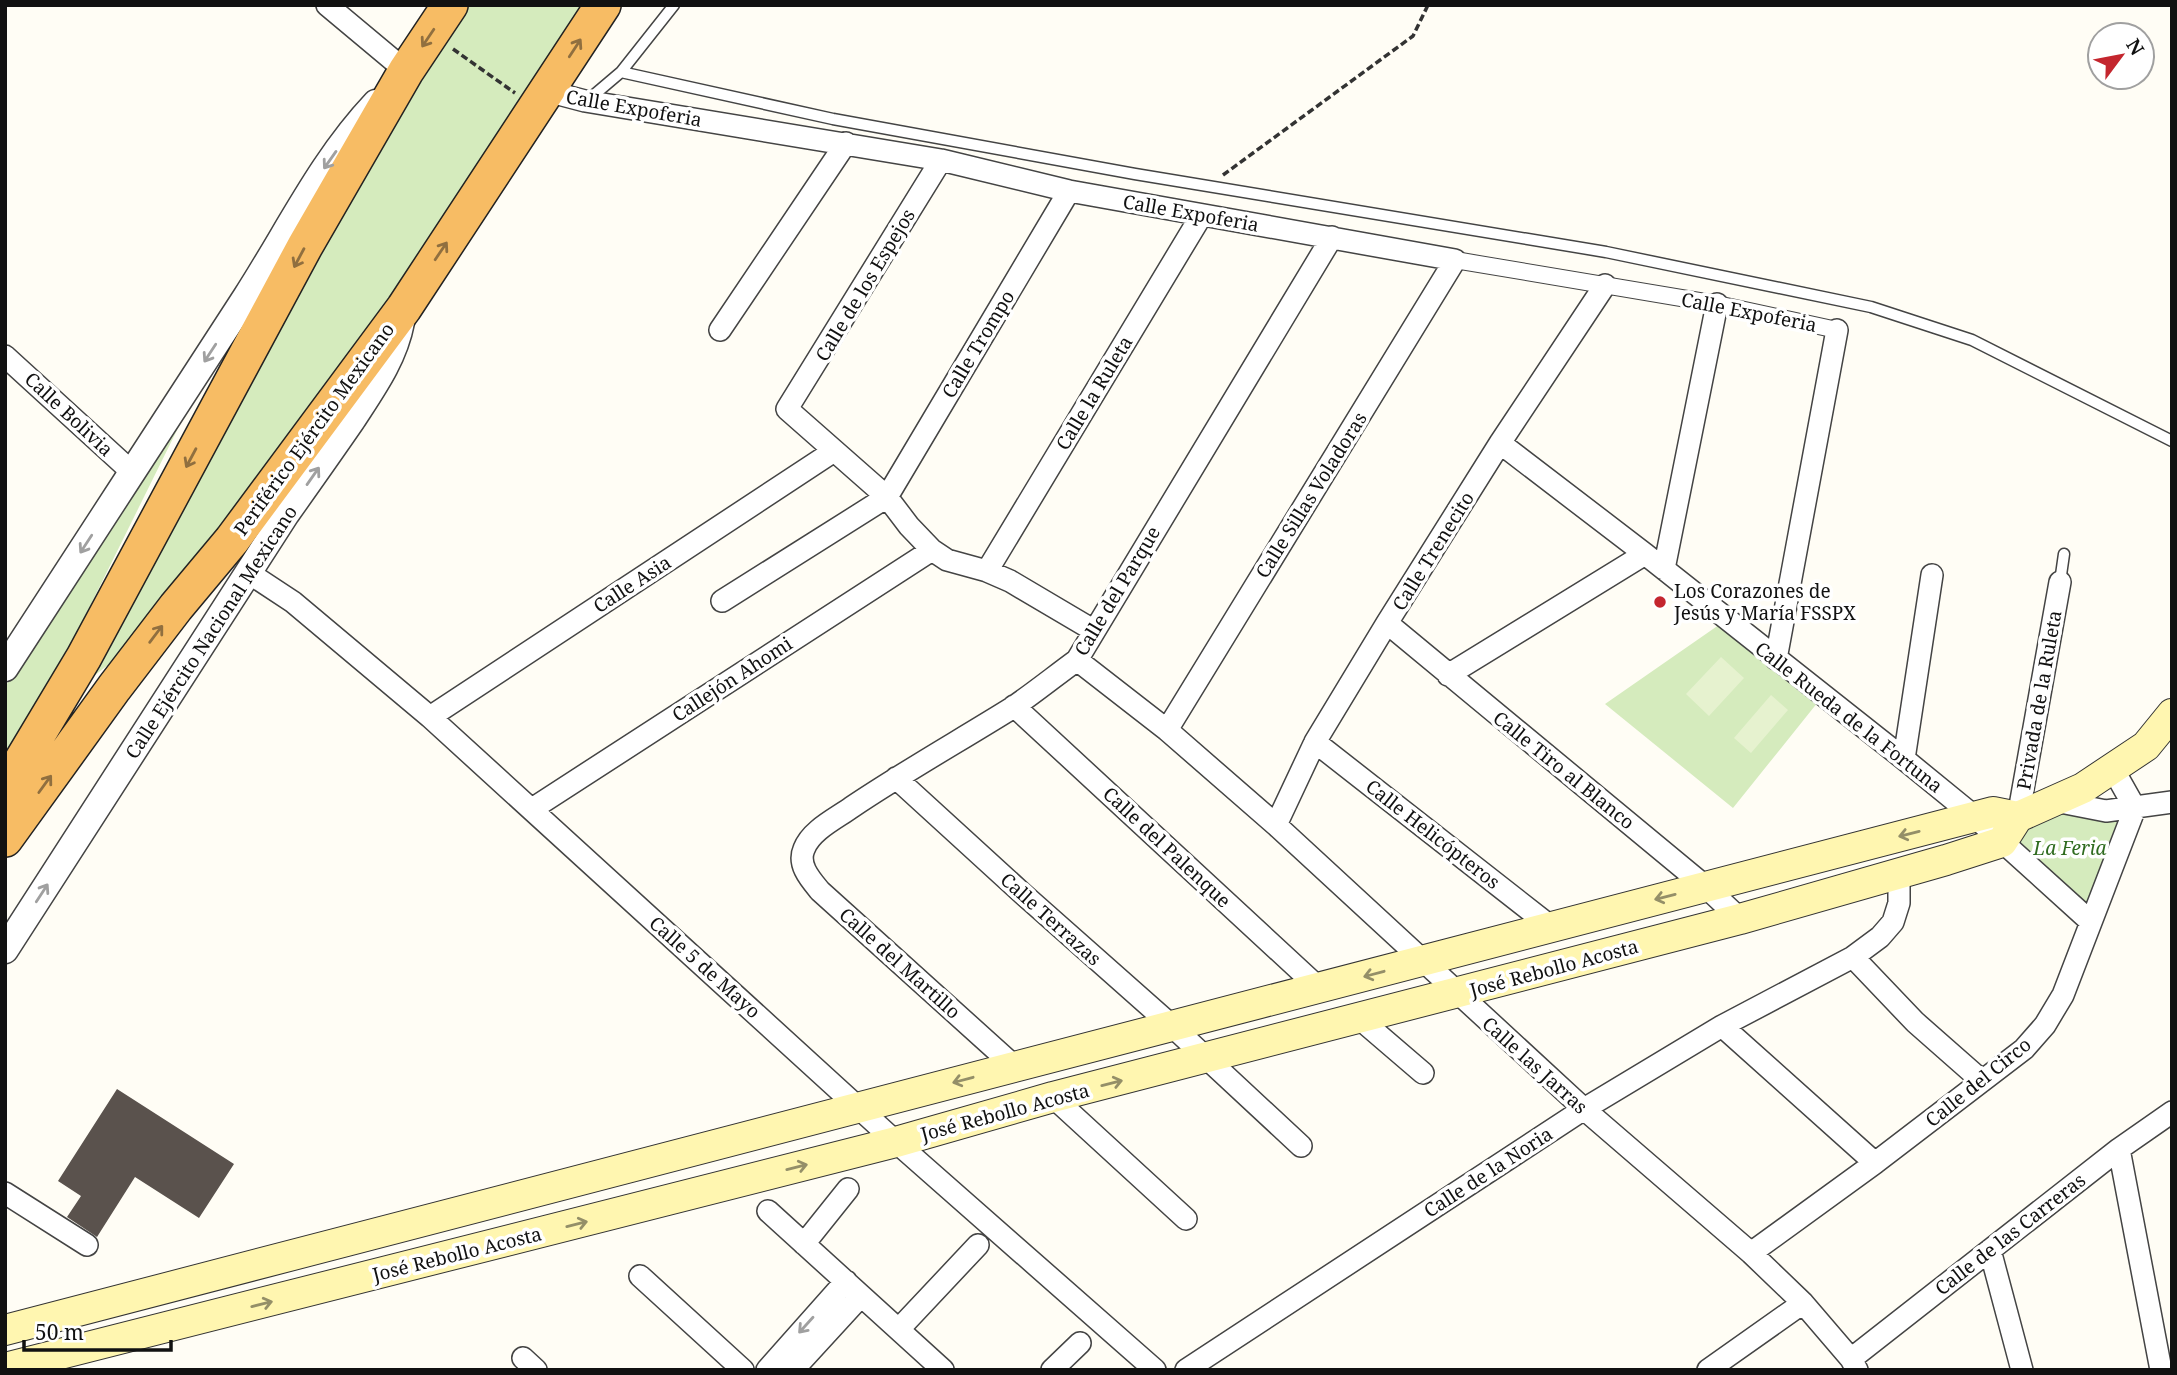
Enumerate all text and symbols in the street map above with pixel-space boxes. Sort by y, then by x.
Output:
north arrow [2086,21,2156,91]
one-way arrow [421,28,435,47]
text: N [2120,34,2150,60]
one-way arrow [568,39,582,58]
street label: Calle Expoferia [564,83,704,133]
one-way arrow [323,150,337,169]
street label: Calle Expoferia [1121,188,1261,238]
street label: Calle de los Espejos [809,204,921,366]
one-way arrow [434,242,449,261]
one-way arrow [292,247,306,267]
street label: Calle Trompo [936,285,1020,403]
street label: Calle Expoferia [1679,286,1819,338]
street label: Periférico Ejército Mexicano [228,317,400,541]
street label: Calle la Ruleta [1050,331,1138,455]
one-way arrow [203,343,217,363]
street label: Calle Bolivia [19,366,119,462]
street label: Calle Sillas Voladoras [1249,407,1373,583]
one-way arrow [183,447,197,467]
one-way arrow [306,467,320,486]
street label: Calle Trenecito [1386,487,1480,615]
street label: Calle Ejército Nacional Mexicano [119,500,303,764]
street label: Calle del Parque [1068,521,1166,661]
one-way arrow [79,534,93,553]
street label: Calle Asia [588,549,676,619]
place label: Los Corazones de Jesús y María FSSPX [1673,578,1856,626]
marker: Los Corazones de Jesús y María FSSPX [1652,594,1668,610]
street label: Privada de la Ruleta [2010,608,2068,792]
one-way arrow [148,625,163,643]
street label: Callejón Ahomi [667,630,797,728]
street label: Calle Rueda de la Fortuna [1750,635,1948,799]
street label: Calle Tiro al Blanco [1488,705,1640,835]
street label: Calle Helicópteros [1360,773,1506,895]
one-way arrow [38,775,52,794]
street label: Calle del Palenque [1097,781,1237,913]
one-way arrow [1898,829,1920,842]
park label: La Feria [2032,835,2107,861]
street label: Calle Terrazas [995,867,1107,971]
one-way arrow [35,884,50,903]
one-way arrow [1654,891,1676,904]
street label: Calle del Martillo [834,902,966,1024]
street label: Calle 5 de Mayo [644,910,766,1024]
street label: José Rebollo Acosta [1466,933,1641,1003]
one-way arrow [1363,968,1385,981]
street label: Calle las Jarras [1477,1011,1593,1119]
street label: Calle del Circo [1920,1031,2036,1133]
one-way arrow [953,1074,975,1087]
one-way arrow [1100,1076,1123,1089]
street label: José Rebollo Acosta [917,1077,1092,1147]
street label: Calle de la Noria [1419,1121,1557,1223]
one-way arrow [786,1160,808,1173]
street label: Calle de las Carreras [1929,1167,2091,1301]
one-way arrow [565,1217,588,1230]
street label: José Rebollo Acosta [369,1220,544,1288]
one-way arrow [250,1297,273,1310]
scale bar [24,1308,172,1352]
one-way arrow [798,1316,814,1334]
text: 50 m [35,1318,84,1346]

